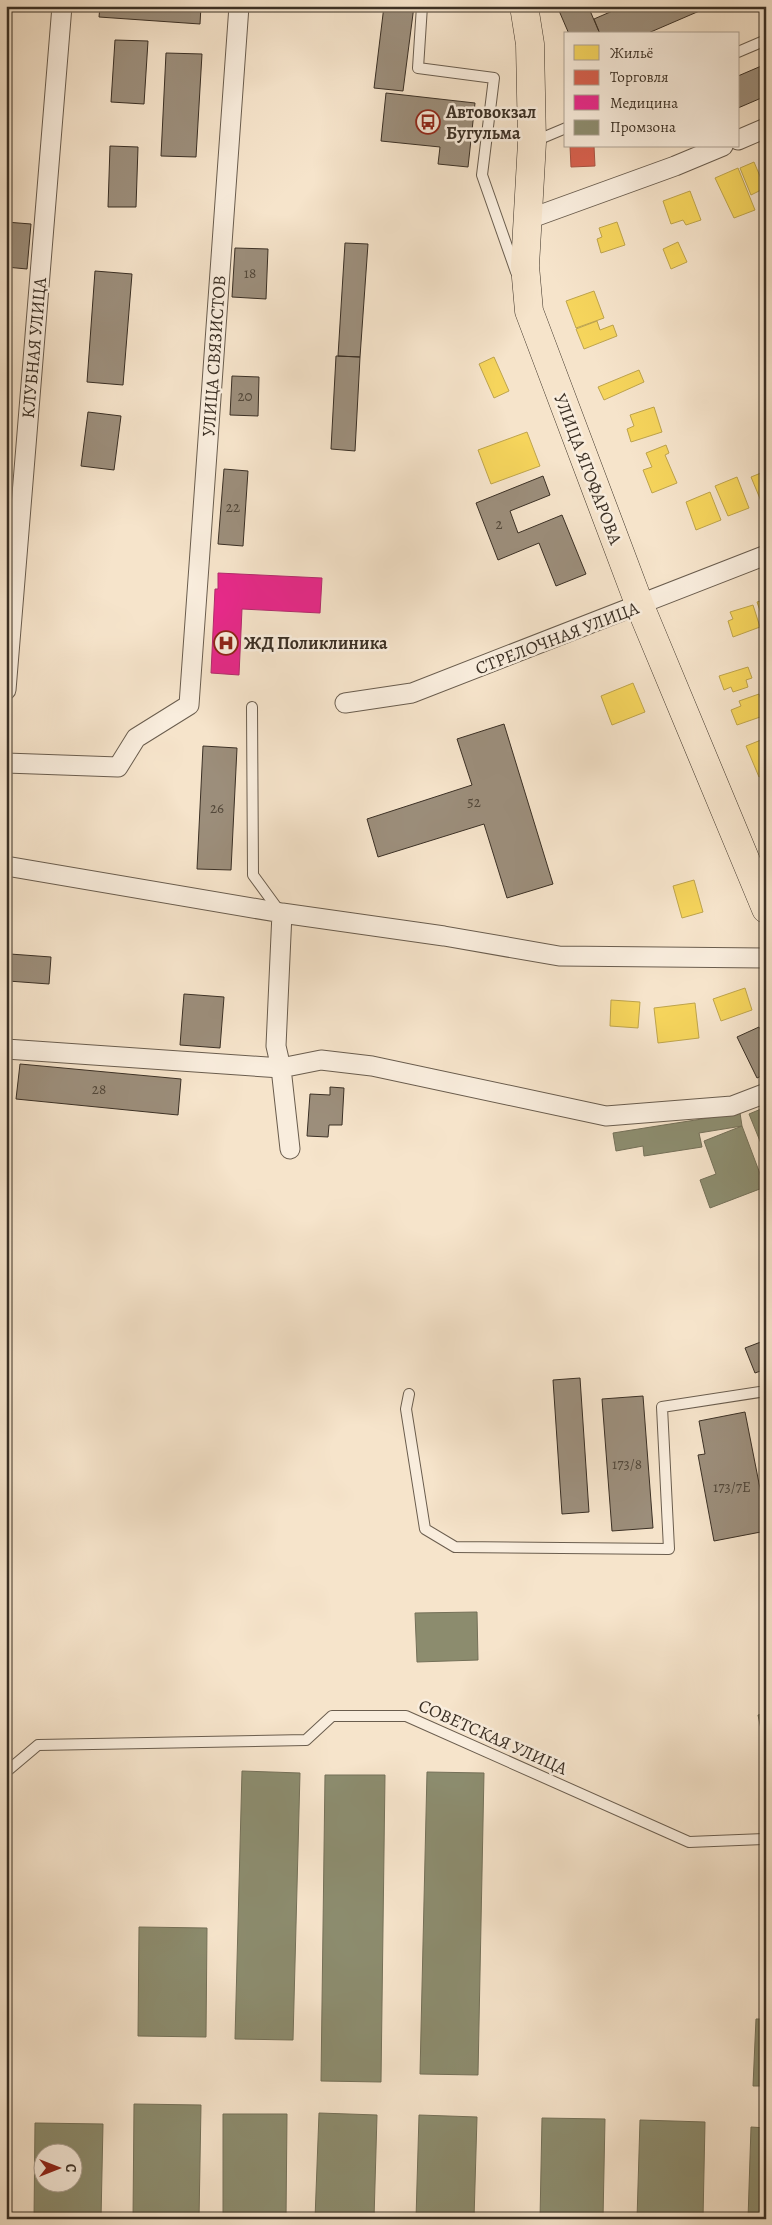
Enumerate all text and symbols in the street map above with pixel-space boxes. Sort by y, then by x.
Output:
legend [564,32,740,148]
text: Жильё [610,43,653,63]
text: Торговля [610,67,668,87]
text: Медицина [610,93,678,113]
place label: Автовокзал Бугульма [445,100,536,145]
bus stop icon: Автовокзал Бугульма [415,109,441,135]
text: Промзона [610,117,676,137]
house number: 18 [244,263,256,283]
street label: УЛИЦА СВЯЗИСТОВ [196,275,232,437]
street label: КЛУБНАЯ УЛИЦА [16,276,52,420]
house number: 20 [237,386,253,406]
street label: УЛИЦА ЯГОФАРОВА [548,390,628,548]
house number: 22 [226,497,240,517]
house number: 2 [495,514,503,534]
street label: СТРЕЛОЧНАЯ УЛИЦА [472,596,643,680]
hospital icon: ЖД Поликлиника [213,630,239,656]
place label: ЖД Поликлиника [244,631,388,655]
house number: 52 [467,792,481,812]
house number: 26 [210,798,224,818]
house number: 28 [92,1079,106,1099]
house number: 173/8 [612,1454,642,1474]
house number: 173/7Е [713,1477,751,1497]
street label: СОВЕТСКАЯ УЛИЦА [415,1693,572,1781]
north arrow [32,2142,82,2192]
text: С [61,2164,80,2173]

